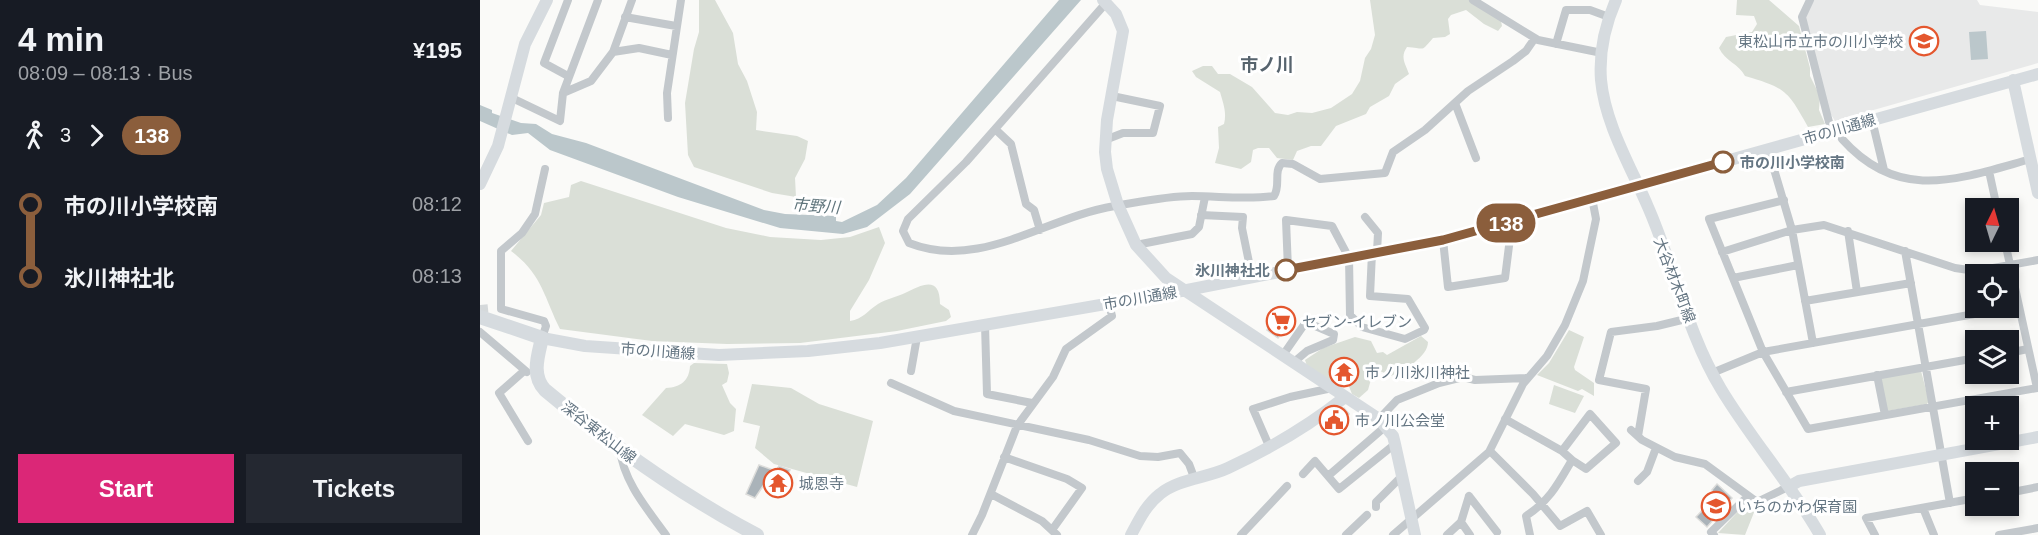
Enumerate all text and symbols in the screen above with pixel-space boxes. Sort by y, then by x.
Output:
text: 4 min [18,21,104,58]
school or university icon: 東松山市立市の川小学校 [1908,25,1940,57]
place label: 東松山市立市の川小学校 [1738,33,1903,50]
text: ¥195 [413,38,462,63]
district label: 市ノ川 [1240,55,1294,75]
text: 08:09 – 08:13 · Bus [18,62,193,84]
street label: 市の川通線 [1801,110,1877,148]
icon: walk [18,119,51,152]
icon: forward [80,119,113,152]
text: 3 [60,124,71,146]
text: 138 [134,124,169,147]
marker: 市の川小学校南 [1712,151,1734,173]
place label: 市の川小学校南 [1740,154,1845,171]
text: 08:12 [412,193,462,215]
text: 市の川小学校南 [64,194,218,219]
water label: 市野川 [791,196,843,216]
north arrow [1965,198,2019,252]
map controls [1965,198,2019,516]
line badge: 138 [1472,204,1540,242]
text: 138 [1488,212,1524,235]
street label: 大谷材木町線 [1651,235,1699,325]
marker: 氷川神社北 [1275,259,1297,281]
place label: 氷川神社北 [1195,262,1270,279]
button: locate [1965,264,2019,318]
text: 08:13 [412,265,462,287]
text: 氷川神社北 [64,266,174,291]
street label: 市の川通線 [1102,283,1178,313]
supermarket icon: セブン-イレブン [1265,305,1297,337]
place label: セブン-イレブン [1302,313,1412,330]
button: layers [1965,330,2019,384]
street label: 市の川通線 [620,340,696,362]
temple icon: 市ノ川氷川神社 [1328,356,1360,388]
place label: 市ノ川氷川神社 [1365,364,1470,381]
button: + [1965,396,2019,450]
street label: 深谷東松山線 [558,398,640,466]
public building icon: 市ノ川公会堂 [1318,404,1350,436]
place label: 市ノ川公会堂 [1355,412,1445,429]
button: Start [18,454,234,523]
button: Tickets [246,454,462,523]
button: − [1965,462,2019,516]
temple icon: 城恩寺 [762,467,794,499]
place label: 城恩寺 [799,475,844,492]
school or university icon: いちのかわ保育園 [1700,490,1732,522]
place label: いちのかわ保育園 [1737,498,1857,515]

